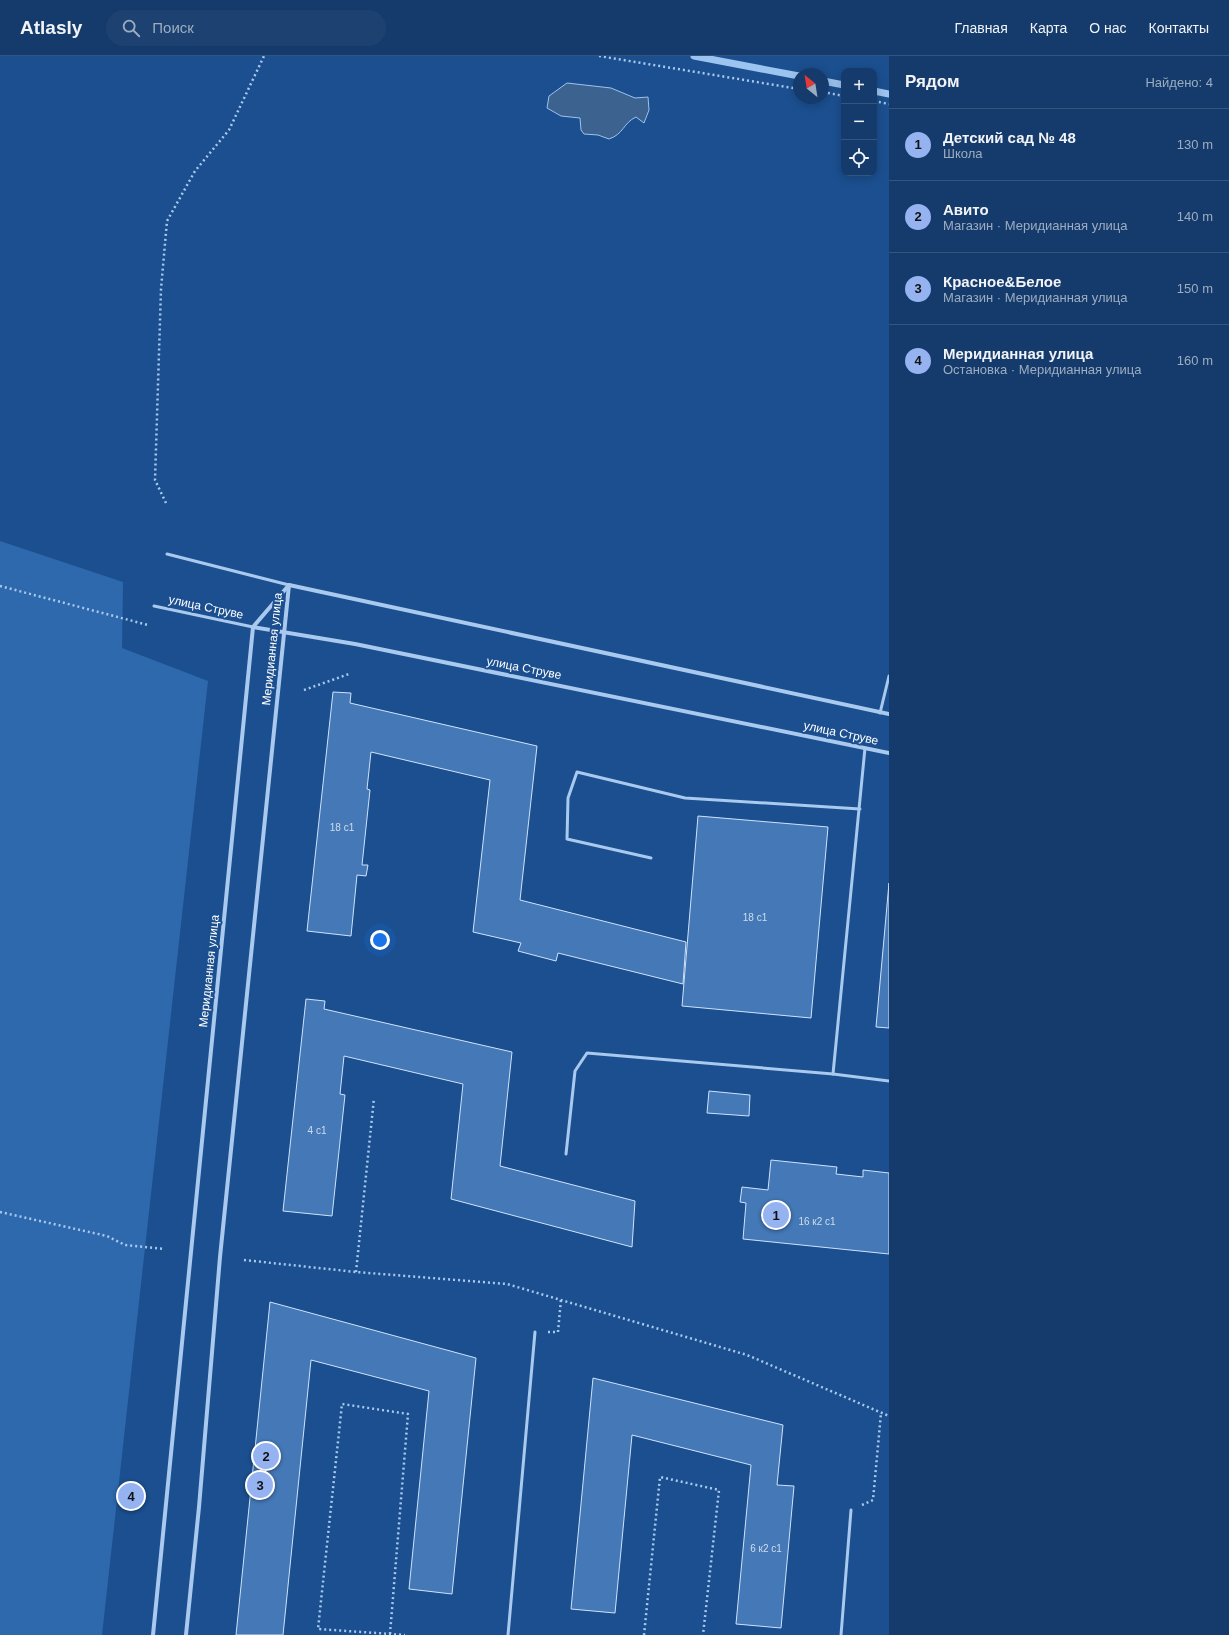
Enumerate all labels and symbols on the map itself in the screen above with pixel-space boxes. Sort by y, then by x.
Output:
north arrow [793,68,829,104]
street label: улица Струве [167,592,245,622]
street label: Меридианная улица [259,592,285,706]
street label: улица Струве [485,654,563,682]
street label: улица Струве [802,718,880,748]
house number: 18 с1 [330,822,355,833]
house number: 18 с1 [743,912,768,923]
street label: Меридианная улица [196,914,222,1028]
your location [370,930,390,950]
house number: 4 с1 [308,1125,327,1136]
pin: 1 [763,1200,789,1230]
house number: 16 к2 c1 [798,1216,836,1227]
pin: 2 [253,1441,279,1471]
pin: 3 [247,1470,273,1500]
pin: 4 [118,1481,144,1511]
house number: 6 к2 с1 [750,1543,782,1554]

